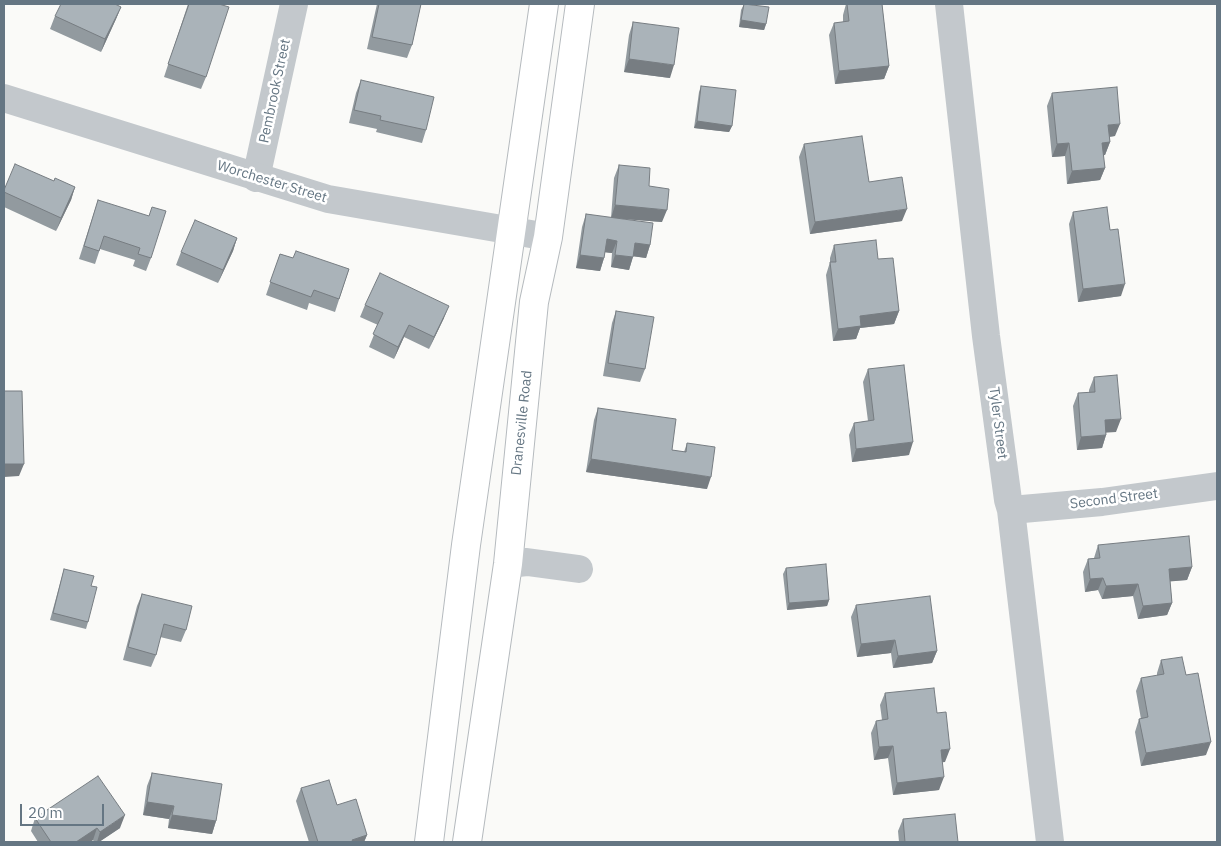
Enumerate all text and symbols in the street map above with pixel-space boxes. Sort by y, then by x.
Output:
street label: Pembrook Street [256,37,294,145]
street label: Worchester Street [215,157,329,207]
street label: Dranesville Road [508,370,536,476]
street label: Tyler Street [985,386,1011,460]
street label: Second Street [1069,485,1159,513]
scale bar [22,794,106,826]
text: 20 m [28,803,63,822]

